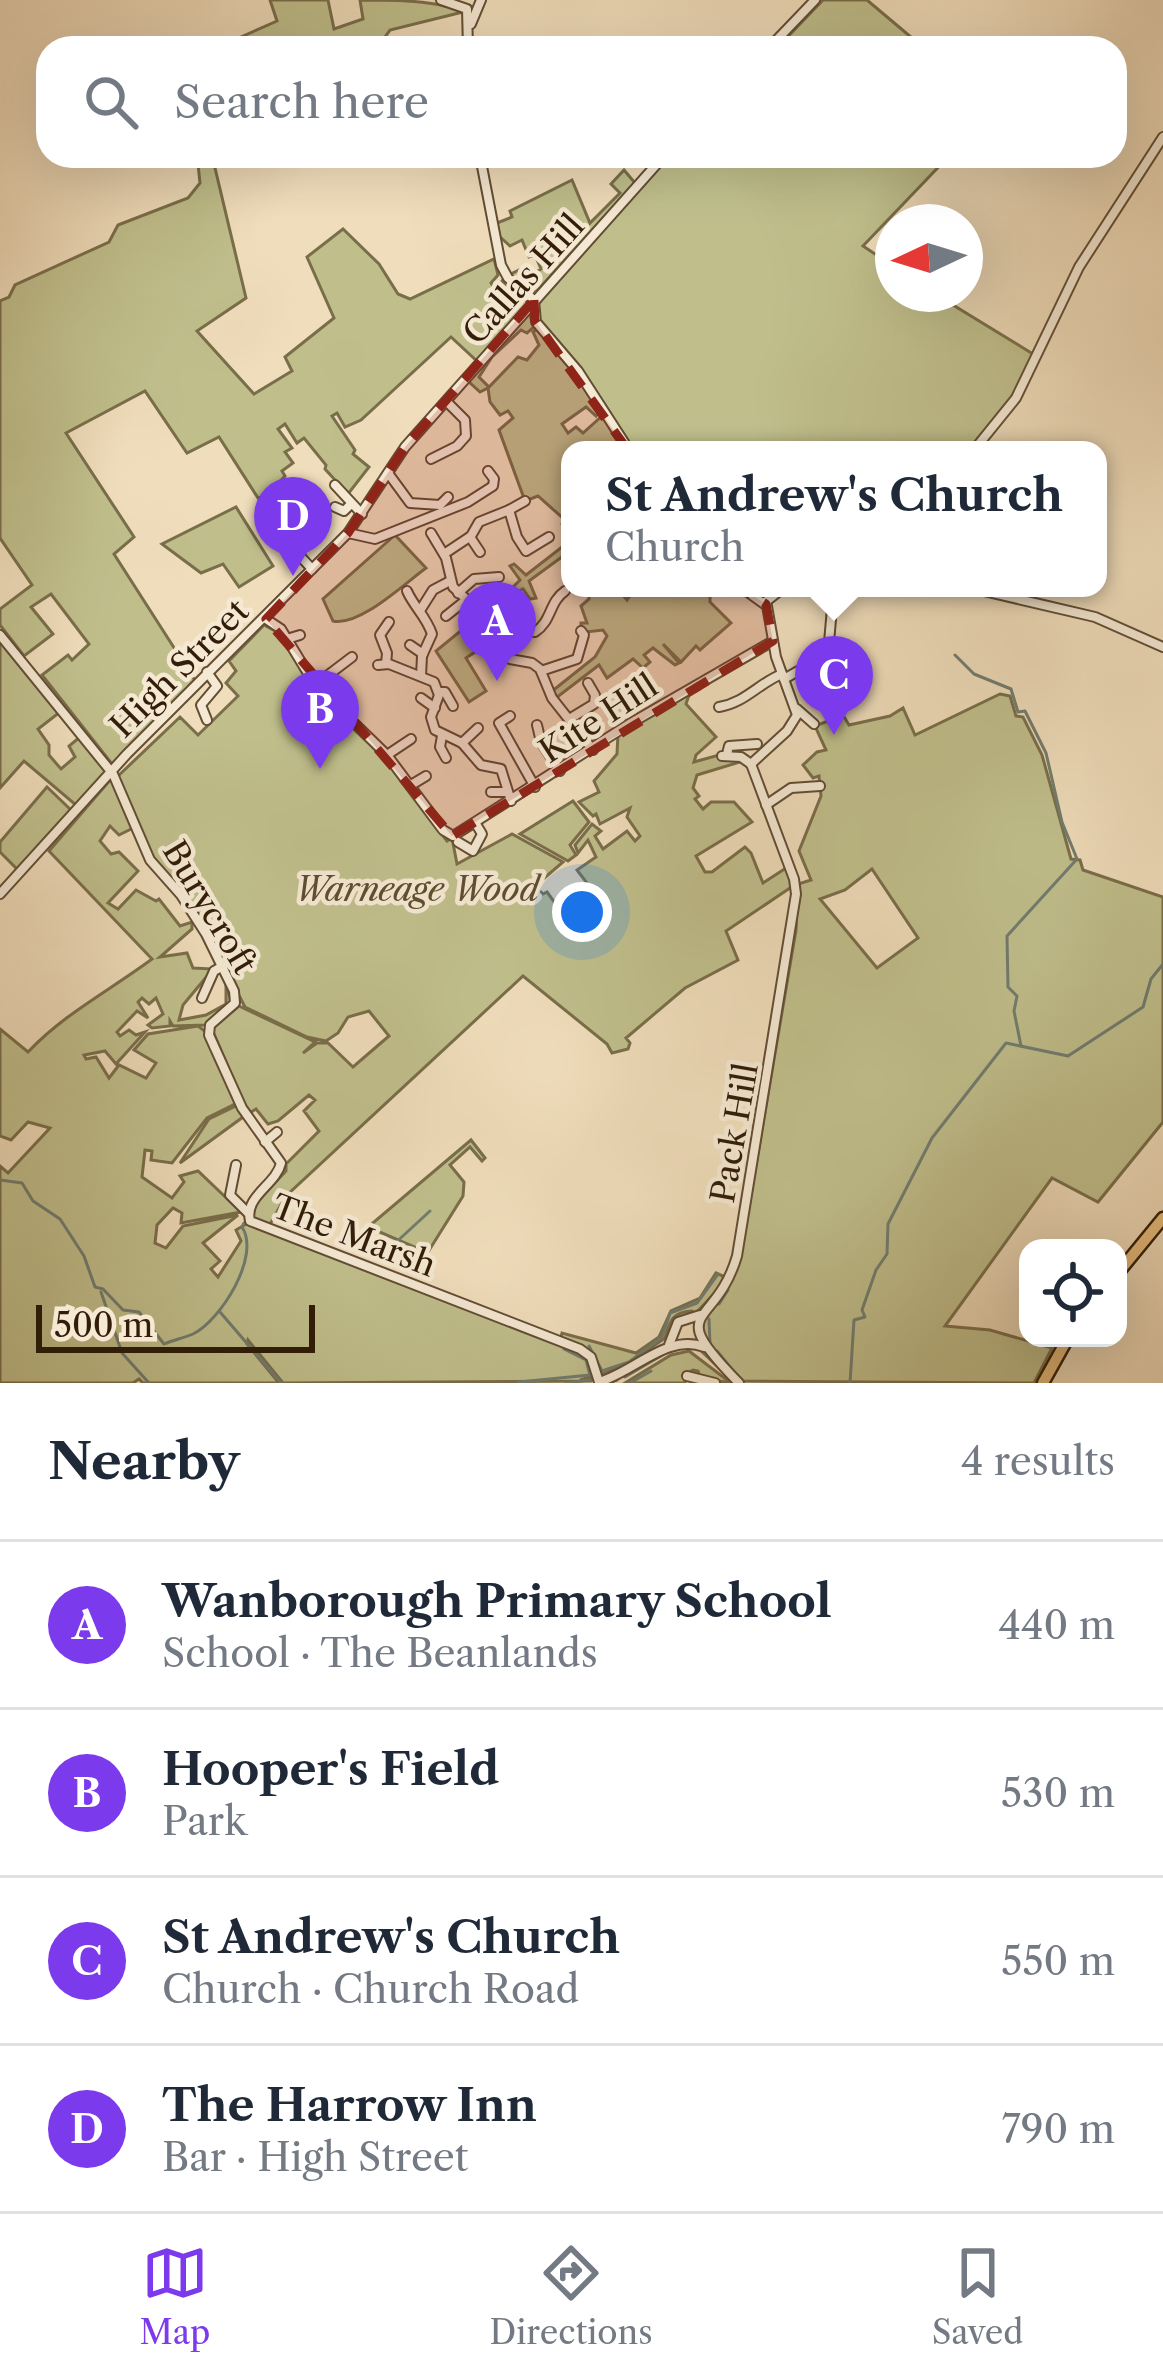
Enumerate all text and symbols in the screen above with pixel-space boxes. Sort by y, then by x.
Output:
search box [36,36,1127,168]
icon: search [78,69,144,135]
text: Search here [174,74,429,130]
north arrow [875,204,983,312]
street label: Callas Hill [454,206,593,353]
popup [561,441,1107,597]
text: St Andrew's Church [605,467,1063,523]
pin: D [254,477,332,576]
text: Church [605,523,744,571]
pin: A [458,582,536,681]
street label: High Street [102,590,257,746]
pin: C [795,636,873,735]
street label: Kite Hill [532,665,665,772]
pin: B [281,670,359,769]
street label: Burycroft [154,833,265,982]
park label: Warneage Wood [295,869,543,910]
your location [552,882,612,942]
street label: Pack Hill [702,1060,767,1206]
street label: The Marsh [266,1186,441,1285]
map controls [1019,1239,1127,1347]
button: locate [1019,1239,1127,1347]
scale bar [36,1299,315,1352]
text: 500 m [54,1305,153,1346]
text: Nearby [48,1430,240,1492]
text: 4 results [961,1437,1115,1485]
text: Wanborough Primary School [162,1573,832,1629]
text: A [72,1601,102,1649]
text: 440 m [998,1601,1115,1649]
text: School · The Beanlands [162,1629,598,1677]
text: Hooper's Field [162,1741,499,1797]
text: B [73,1769,102,1817]
text: 530 m [1001,1769,1115,1817]
text: Park [162,1797,247,1845]
text: St Andrew's Church [162,1909,620,1965]
text: C [71,1937,103,1985]
text: 550 m [1001,1937,1115,1985]
text: Church · Church Road [162,1965,579,2013]
text: The Harrow Inn [162,2077,537,2133]
text: D [70,2105,104,2153]
text: 790 m [1002,2105,1115,2153]
text: Bar · High Street [162,2133,468,2181]
tab: Map [140,2240,210,2353]
tab: Directions [490,2240,653,2353]
tab: Saved [932,2240,1023,2353]

